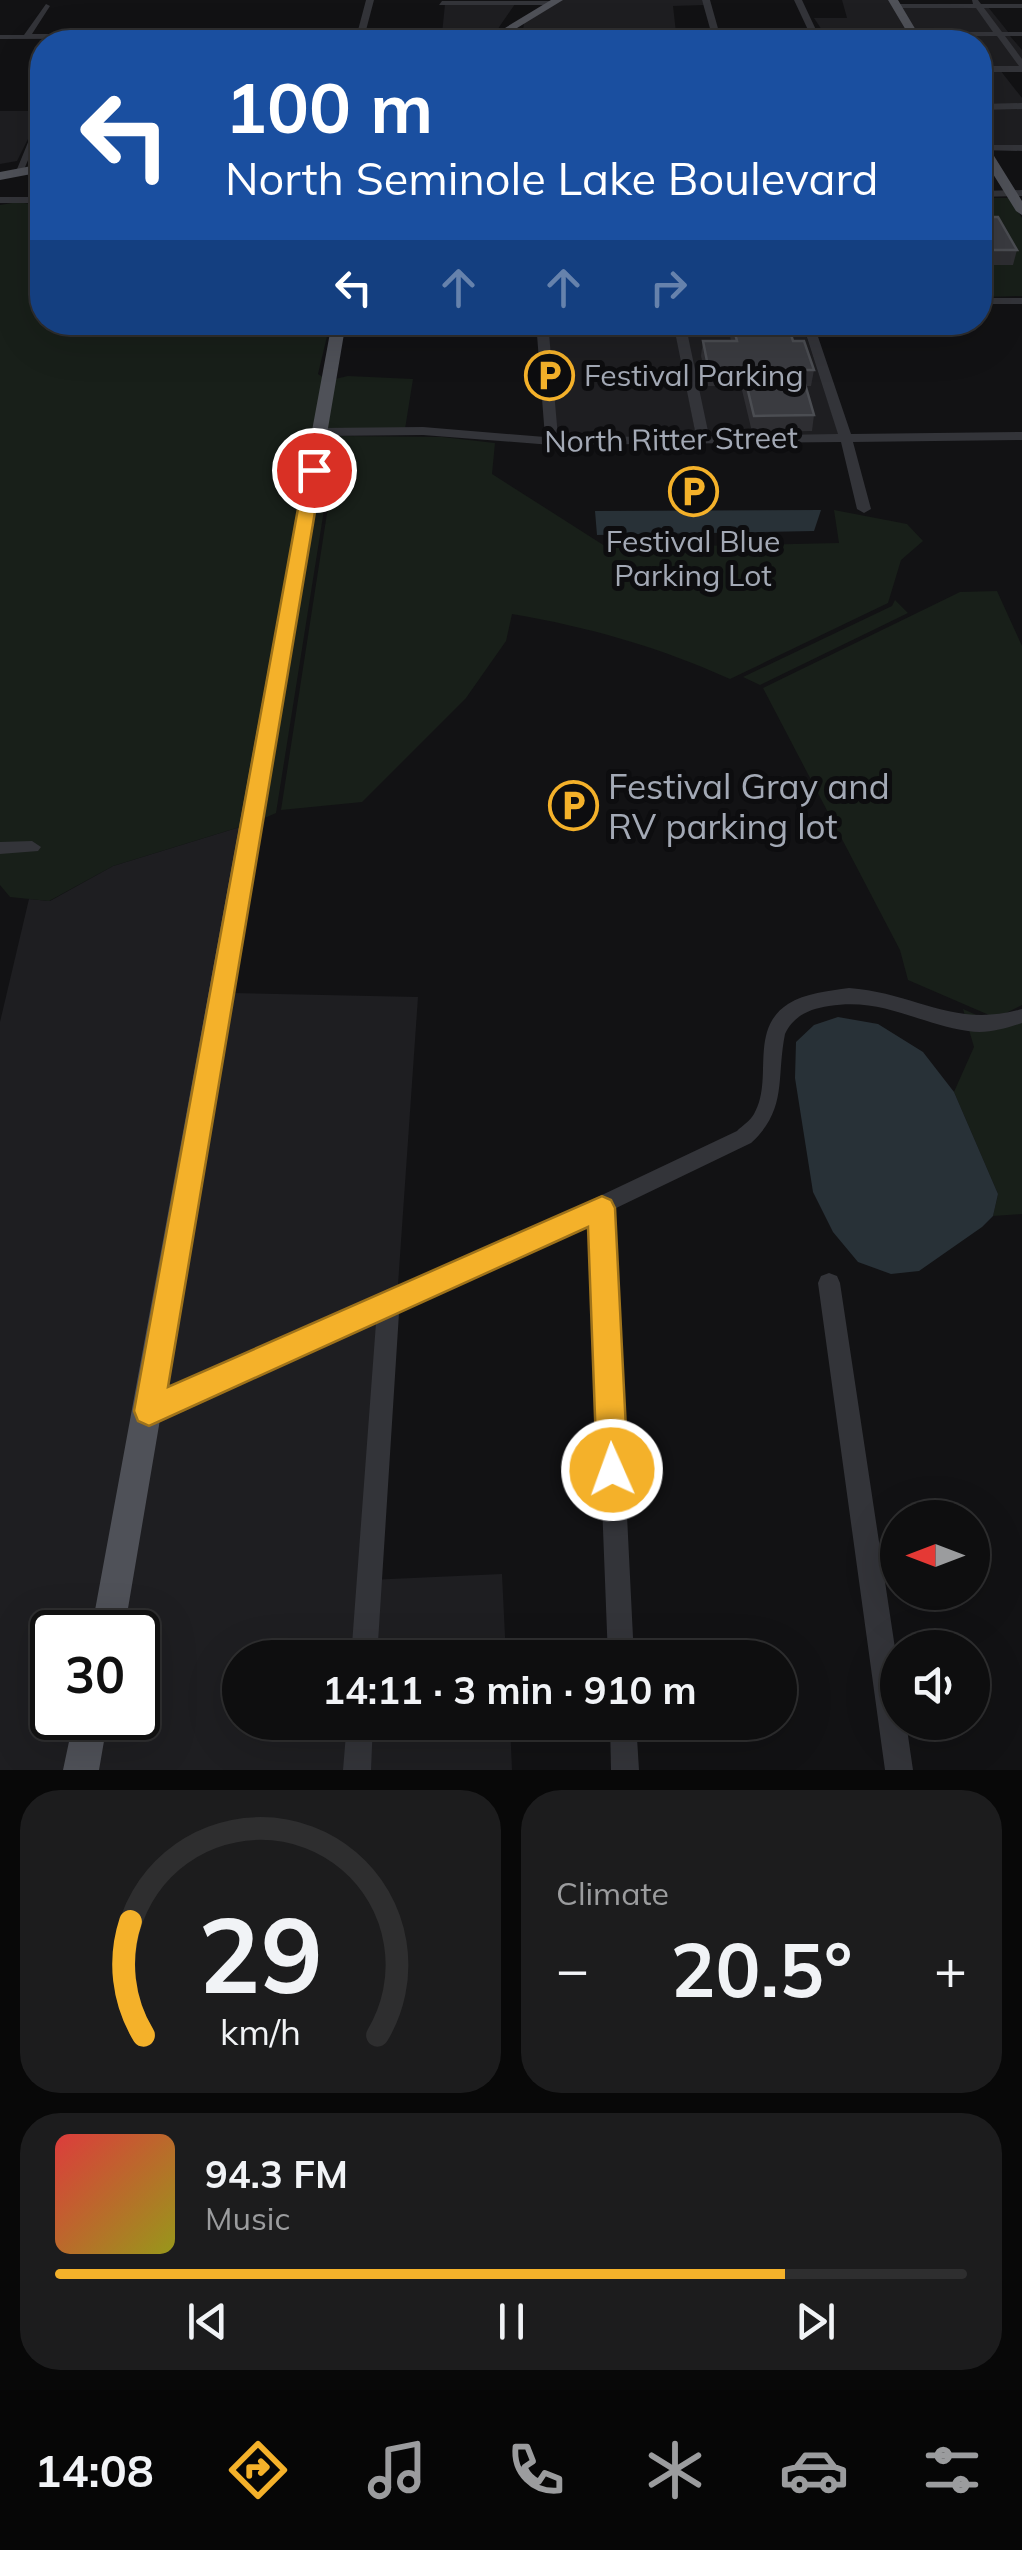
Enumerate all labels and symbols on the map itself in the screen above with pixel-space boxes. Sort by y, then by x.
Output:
parking icon: Festival Parking [523,349,575,401]
place label: Festival Parking [584,356,804,394]
street label: North Ritter Street [544,418,798,460]
pin [272,428,357,513]
parking icon: Festival Blue Parking Lot [667,466,719,518]
place label: Festival Blue Parking Lot [606,522,780,594]
place label: Festival Gray and RV parking lot [608,764,890,848]
parking icon: Festival Gray and RV parking lot [547,780,599,832]
position arrow [560,1418,664,1522]
north arrow [880,1500,990,1610]
speed limit sign: 30 [30,1610,160,1740]

